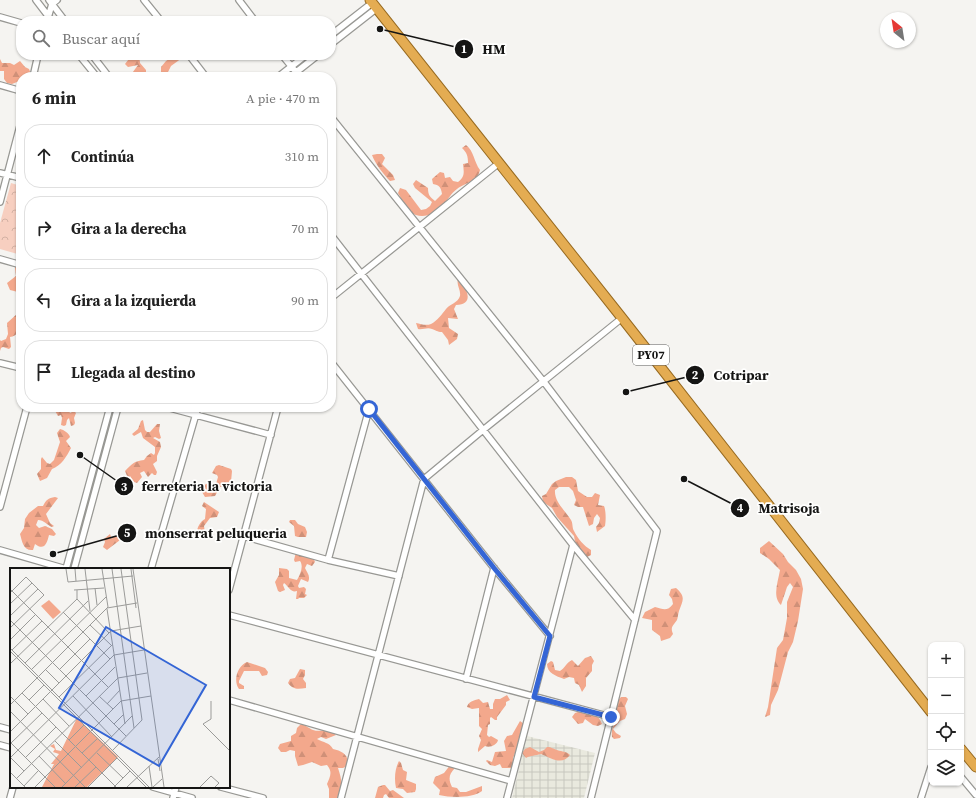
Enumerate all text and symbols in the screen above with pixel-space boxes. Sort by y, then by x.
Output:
north arrow [880,12,916,48]
search box [16,16,336,60]
icon: search [30,27,52,49]
text: Buscar aquí [62,28,140,49]
callout: HM [454,36,514,62]
text: HM [482,39,506,59]
text: 1 [461,41,467,57]
text: 6 min [32,86,76,110]
text: A pie · 470 m [246,90,320,107]
icon: ahead [33,145,55,167]
text: Continúa [71,146,134,167]
text: 310 m [285,148,319,165]
icon: right [33,217,55,239]
text: Gira a la derecha [71,218,186,239]
text: 70 m [291,220,319,237]
icon: left [33,289,55,311]
text: Gira a la izquierda [71,290,196,311]
text: 90 m [291,292,319,309]
road number: PY07 [633,345,669,365]
icon: arrive [33,361,55,383]
text: Llegada al destino [71,362,196,383]
callout: Cotripar [685,362,776,388]
text: Cotripar [714,365,769,385]
text: 2 [692,367,699,383]
route start [360,400,378,418]
callout: ferreteria la victoria [114,473,281,499]
text: ferreteria la victoria [142,476,273,496]
text: 3 [121,479,128,495]
callout: Matrisoja [730,495,828,521]
text: Matrisoja [758,498,820,518]
text: 4 [737,500,744,516]
callout: monserrat peluqueria [117,520,295,546]
text: monserrat peluqueria [145,523,288,543]
text: 5 [124,525,131,541]
inset map [10,568,230,788]
map controls [928,642,964,786]
button: + [928,642,964,678]
button: − [928,678,964,714]
route end [602,708,620,726]
button: locate [928,714,964,750]
button: layers [928,750,964,786]

